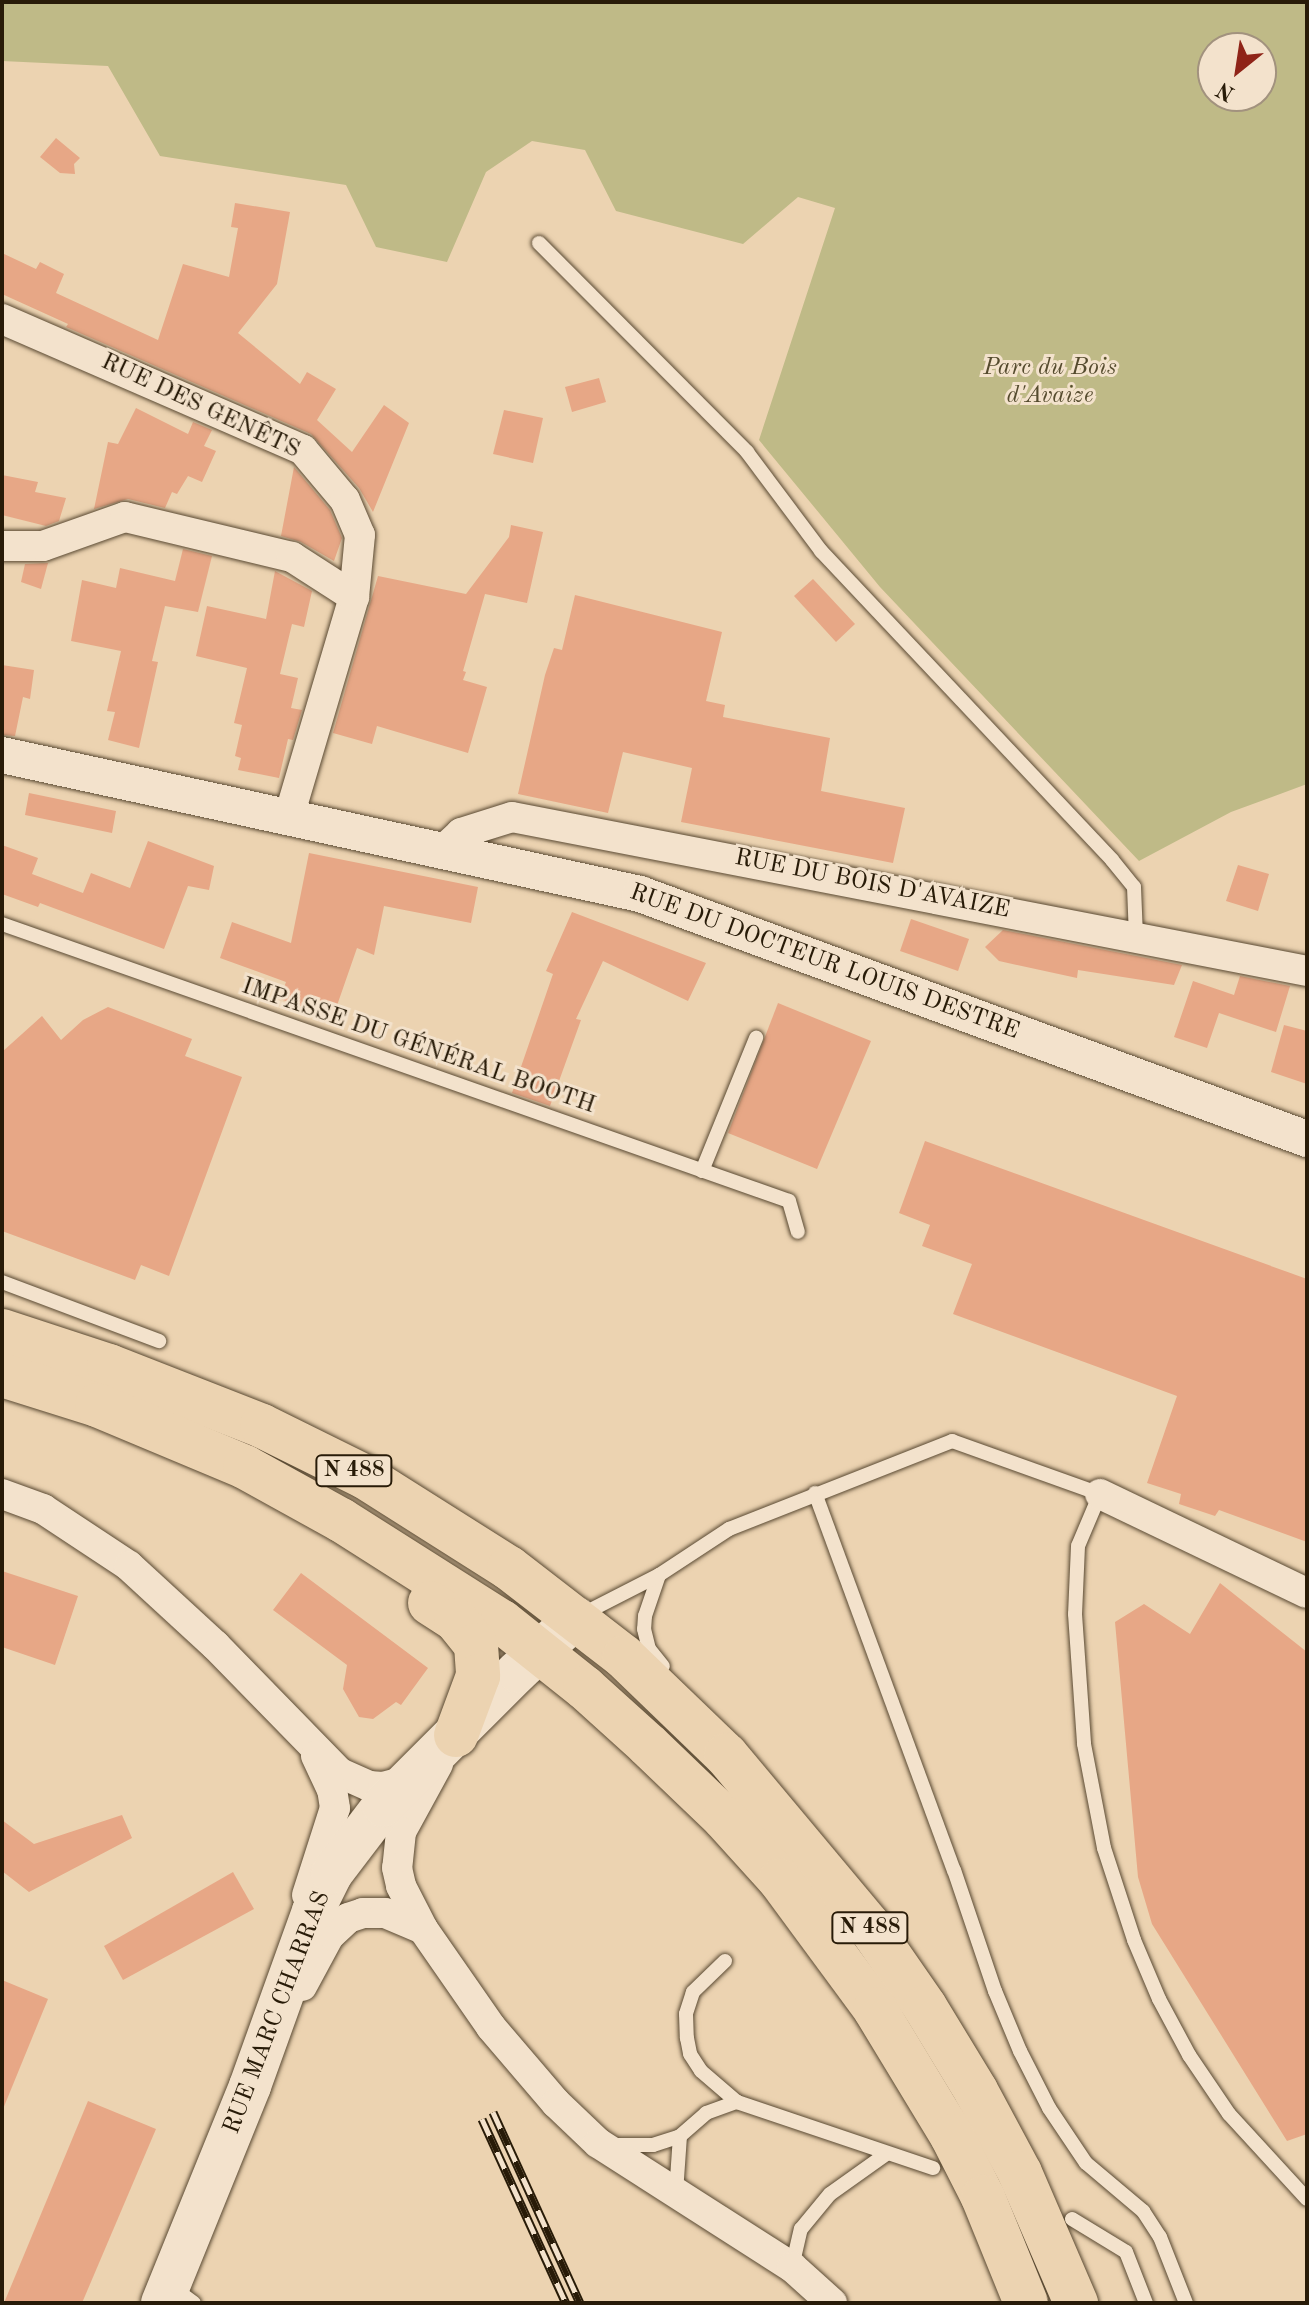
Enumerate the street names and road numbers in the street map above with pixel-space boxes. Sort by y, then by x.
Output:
street label: RUE DES GENÊTS [96,348,304,466]
street label: RUE DU BOIS D'AVAIZE [732,844,1012,926]
street label: RUE DU DOCTEUR LOUIS DESTRE [625,879,1023,1047]
street label: IMPASSE DU GÉNÉRAL BOOTH [237,973,599,1121]
road number: N 488 [314,1453,394,1489]
street label: RUE MARC CHARRAS [218,1888,338,2138]
road number: N 488 [830,1910,910,1946]

